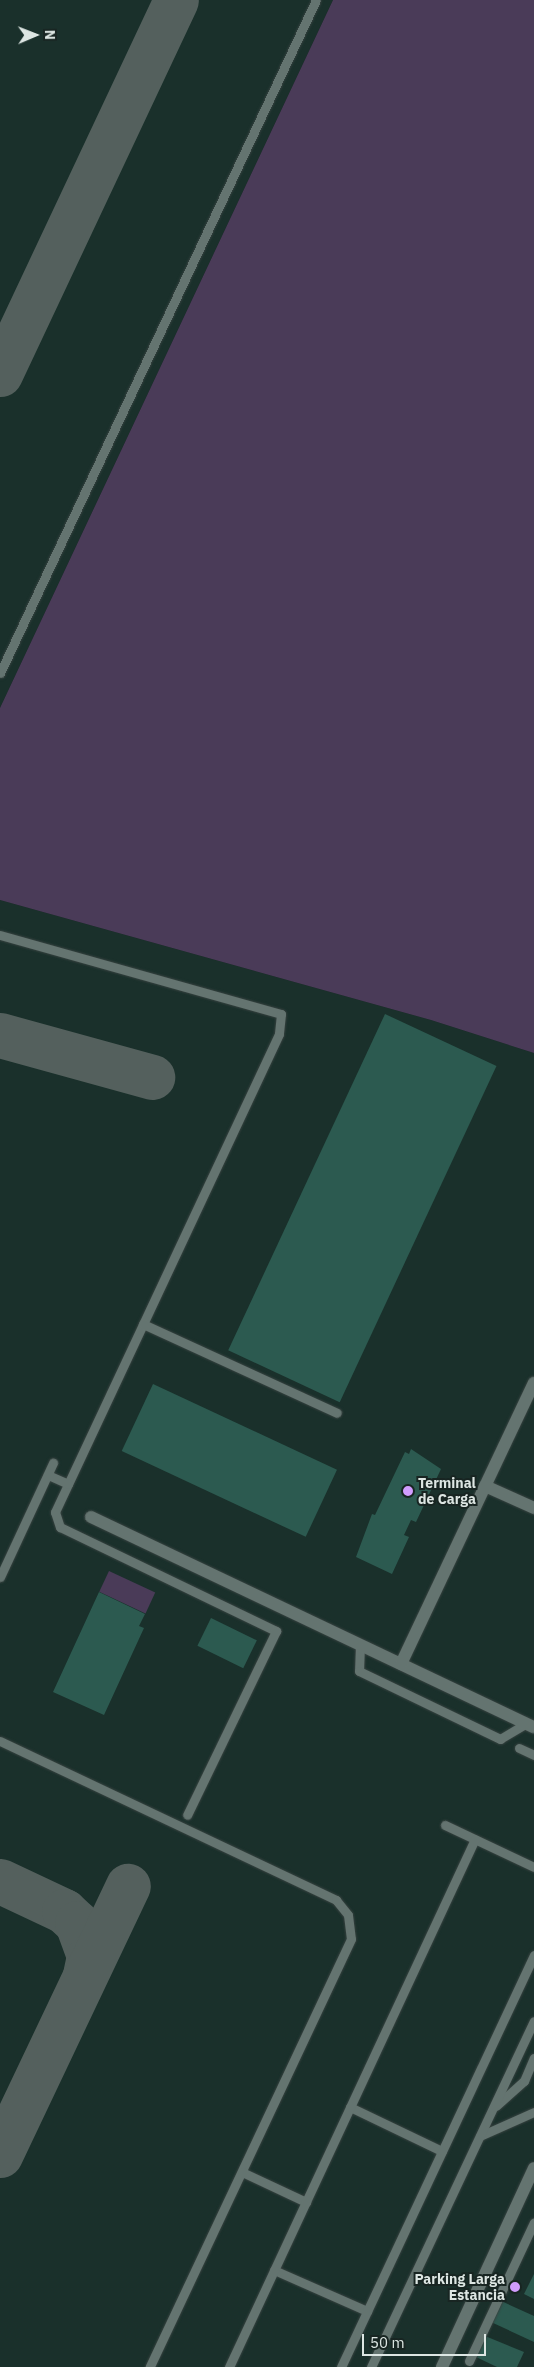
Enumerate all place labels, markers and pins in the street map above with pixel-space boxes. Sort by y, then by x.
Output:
place label: Terminal de Carga [418,1475,476,1508]
marker: Terminal de Carga [402,1485,414,1497]
place label: Parking Larga Estancia [414,2271,505,2304]
marker: Parking Larga Estancia [509,2281,521,2293]

